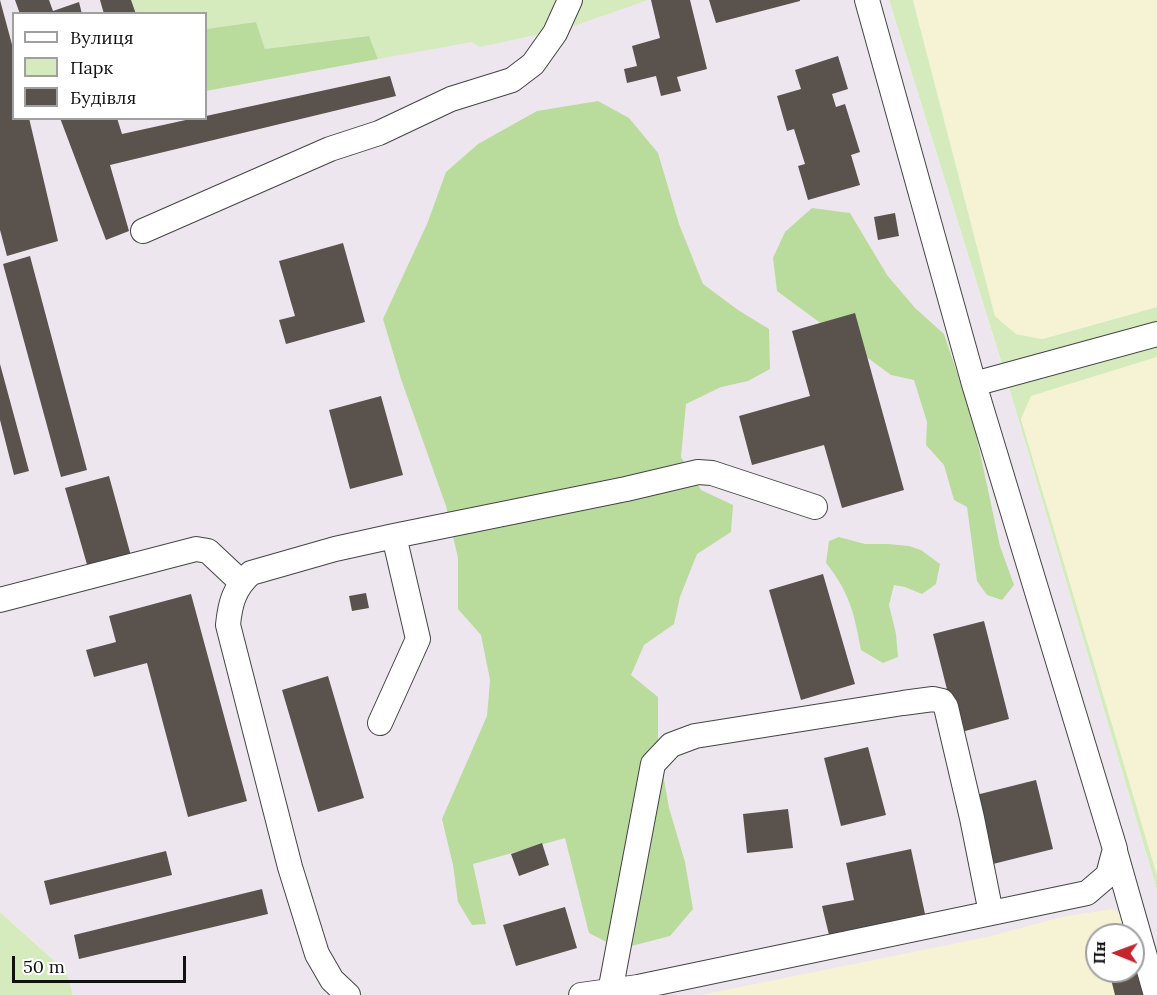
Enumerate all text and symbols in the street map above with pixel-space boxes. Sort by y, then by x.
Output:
legend [12,12,207,120]
text: Вулиця [70,26,133,49]
text: Парк [70,56,113,79]
text: Будівля [70,86,136,109]
north arrow [1085,923,1145,983]
text: Пн [1089,941,1109,964]
scale bar [15,944,189,982]
text: 50 m [23,955,65,978]

